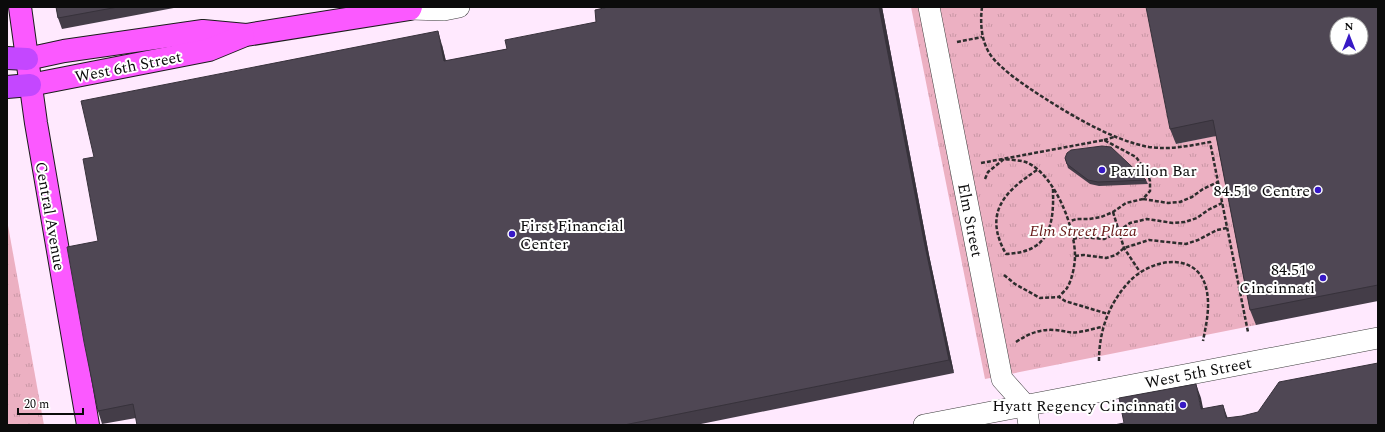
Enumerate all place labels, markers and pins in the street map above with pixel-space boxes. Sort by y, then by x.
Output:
place label: Pavilion Bar [1110,159,1197,183]
marker: Pavilion Bar [1097,165,1107,175]
place label: 84.51° Centre [1213,179,1310,203]
marker: 84.51° Centre [1313,185,1323,195]
place label: First Financial Center [520,214,624,256]
marker: First Financial Center [507,229,517,239]
place label: 84.51° Cincinnati [1239,258,1315,300]
marker: 84.51° Cincinnati [1318,273,1328,283]
place label: Hyatt Regency Cincinnati [992,394,1175,418]
marker: Hyatt Regency Cincinnati [1178,400,1188,410]

